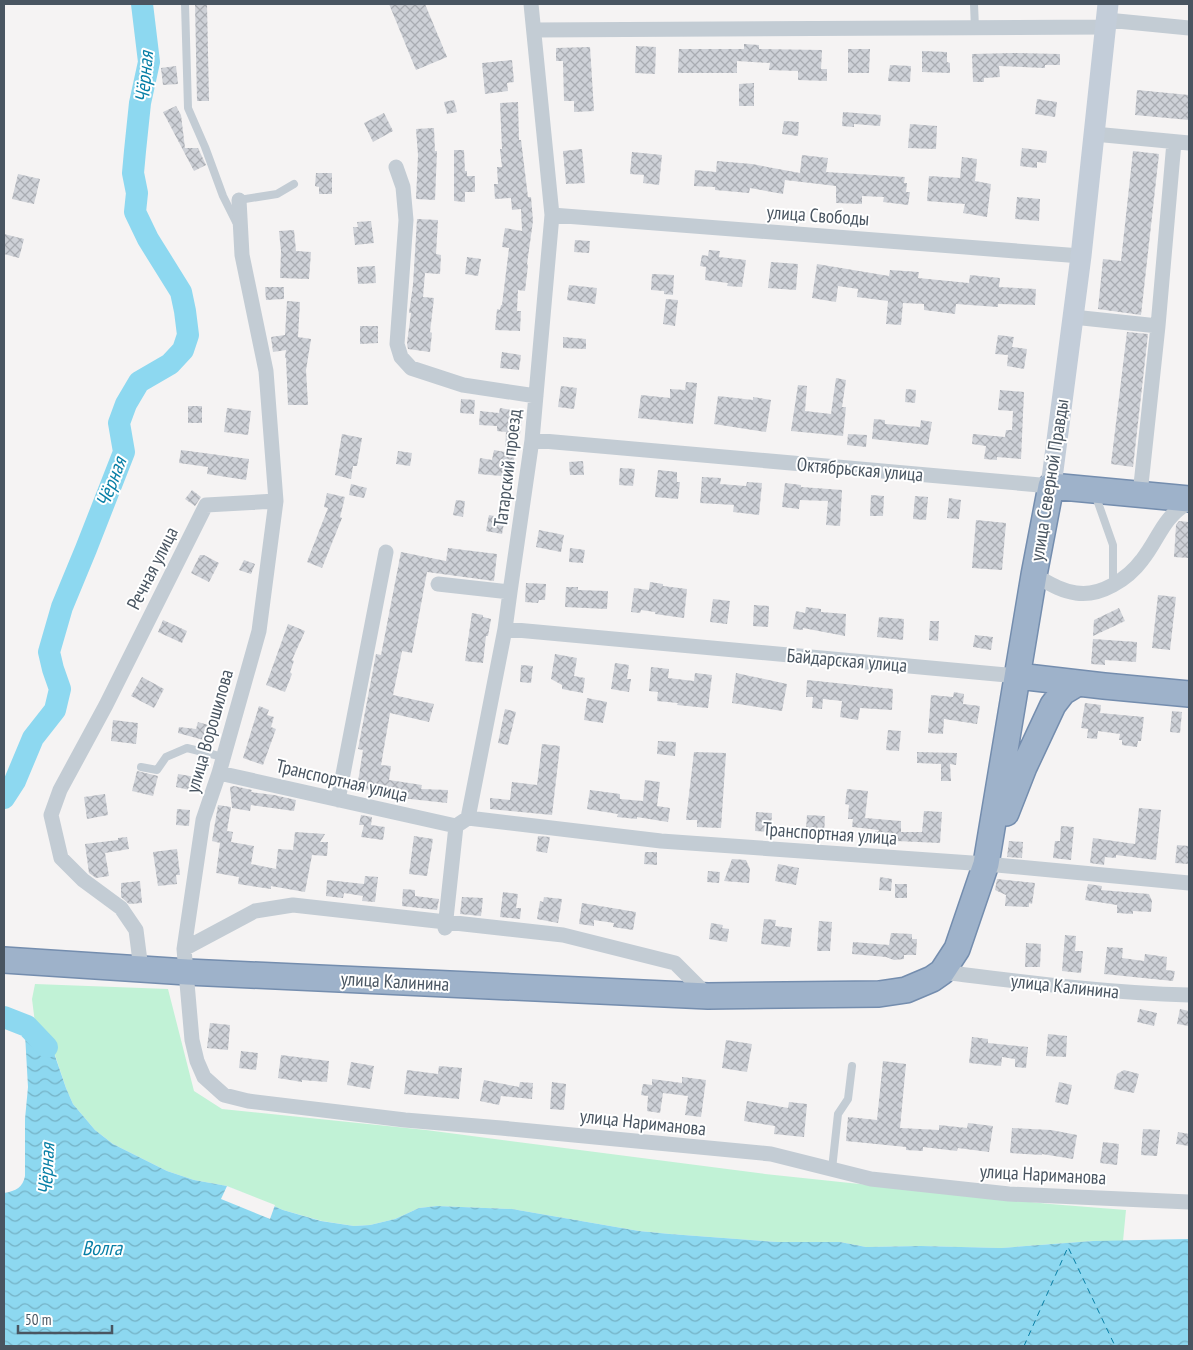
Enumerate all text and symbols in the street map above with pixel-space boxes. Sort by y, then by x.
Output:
water label: Чёрная [129,48,159,104]
street label: улица Свободы [766,199,870,231]
street label: улица Северной Правды [1024,397,1074,563]
street label: Татарский проезд [488,407,526,528]
water label: Чёрная [90,451,133,511]
street label: Октябрьская улица [796,452,924,486]
street label: Речная улица [121,523,183,613]
street label: Байдарская улица [786,643,908,677]
street label: улица Ворошилова [180,666,238,796]
street label: Транспортная улица [274,753,410,807]
street label: Транспортная улица [762,816,898,850]
street label: улица Калинина [340,966,450,996]
street label: улица Калинина [1010,968,1120,1004]
street label: улица Нариманова [579,1103,707,1141]
water label: Чёрная [32,1141,60,1195]
street label: улица Нариманова [979,1159,1107,1189]
water label: Волга [82,1235,123,1261]
scale bar [18,1302,111,1334]
text: 50 m [25,1310,51,1329]

